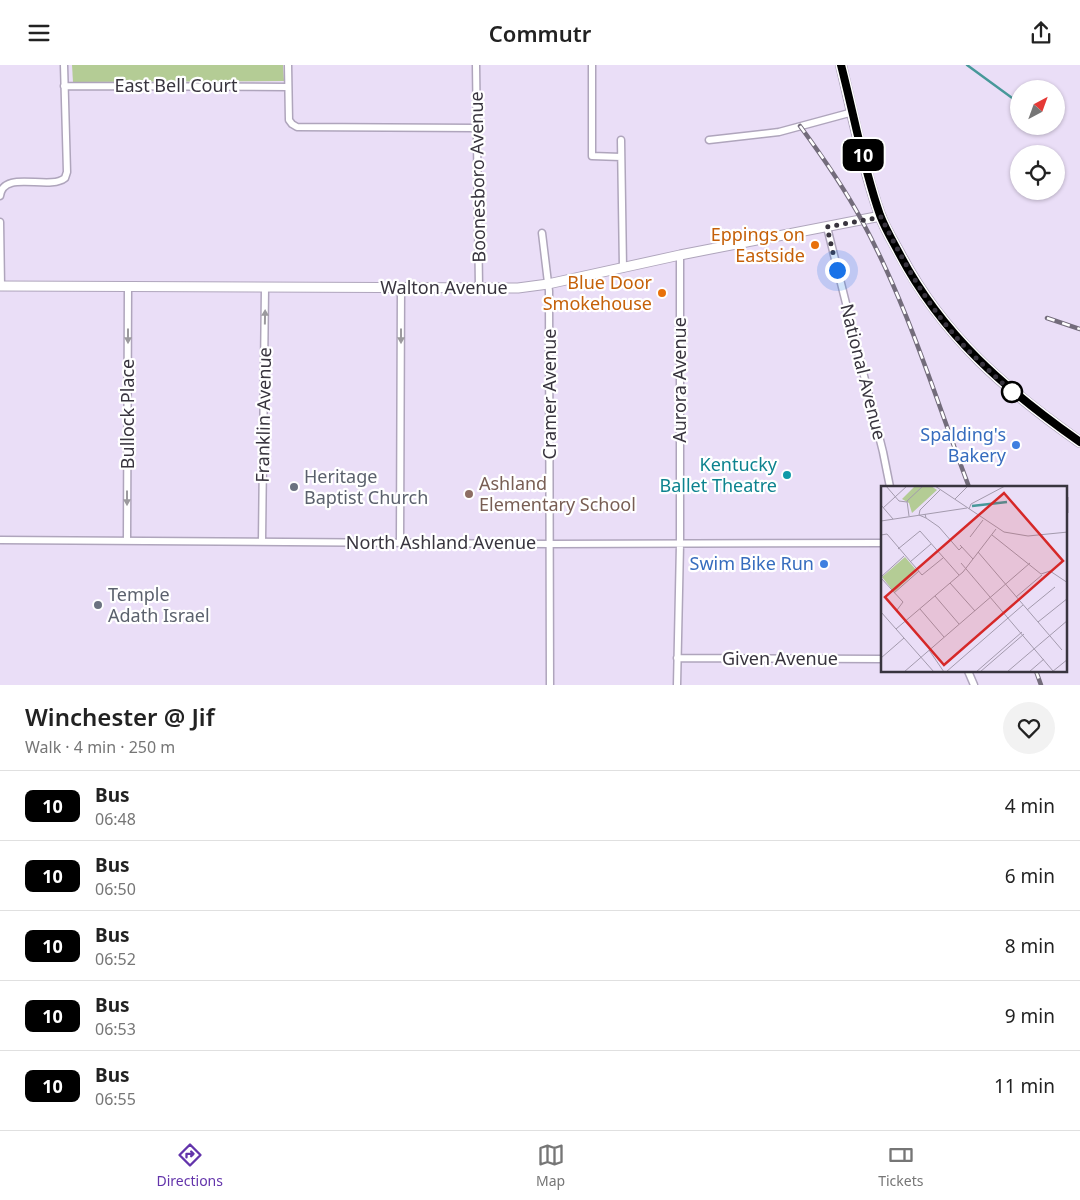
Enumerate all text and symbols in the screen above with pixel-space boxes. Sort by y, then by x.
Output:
text: Commutr [489,18,591,48]
icon: menu [25,19,53,47]
icon: share [1027,19,1055,47]
street label: East Bell Court [114,73,238,97]
north arrow [1010,80,1065,135]
map controls [1010,80,1065,200]
street label: Boonesboro Avenue [464,91,490,263]
line badge: 10 [840,139,886,171]
text: 10 [853,143,873,167]
button: locate [1010,145,1065,200]
place label: Eppings on Eastside [711,222,805,267]
marker: Eppings on Eastside [809,239,821,251]
your location [825,258,850,283]
place label: Blue Door Smokehouse [543,270,653,315]
street label: Walton Avenue [380,275,508,299]
marker: Blue Door Smokehouse [656,287,668,299]
street label: National Avenue [835,301,892,442]
one-way arrow [261,309,269,325]
street label: Aurora Avenue [667,317,691,443]
one-way arrow [124,328,132,344]
one-way arrow [397,328,405,344]
street label: Cramer Avenue [537,329,561,459]
street label: Franklin Avenue [250,347,276,483]
street label: Bullock Place [115,359,139,469]
unlabelled marker [1001,381,1023,403]
place label: Spalding's Bakery [920,422,1007,467]
marker: Spalding's Bakery [1010,439,1022,451]
place label: Kentucky Ballet Theatre [659,452,778,497]
place label: Heritage Baptist Church [304,464,428,509]
marker: Kentucky Ballet Theatre [781,469,793,481]
place label: Ashland Elementary School [479,471,636,516]
marker: Heritage Baptist Church [288,481,300,493]
inset map [881,486,1068,673]
marker: Ashland Elementary School [463,488,475,500]
one-way arrow [123,490,131,506]
street label: North Ashland Avenue [346,530,536,554]
place label: Swim Bike Run [690,551,814,575]
marker: Swim Bike Run [818,558,830,570]
place label: Temple Adath Israel [108,582,210,627]
marker: Temple Adath Israel [92,599,104,611]
street label: Given Avenue [722,646,838,670]
text: Winchester @ Jif [25,700,215,733]
button: heart [1003,702,1055,754]
text: Walk · 4 min · 250 m [25,736,175,758]
text: Bus [95,782,130,808]
text: 4 min [1005,793,1055,819]
text: 10 [42,794,63,818]
text: 06:48 [95,808,136,830]
text: Bus [95,852,130,878]
text: 6 min [1005,863,1055,889]
text: 10 [42,864,63,888]
text: 06:50 [95,878,136,900]
text: Bus [95,922,130,948]
text: 8 min [1005,933,1055,959]
text: 10 [42,934,63,958]
text: 06:52 [95,948,136,970]
text: Bus [95,992,130,1018]
text: 9 min [1005,1003,1055,1029]
text: 10 [42,1004,63,1028]
text: 06:53 [95,1018,136,1040]
text: Bus [95,1062,130,1088]
text: 11 min [994,1073,1055,1099]
text: 10 [42,1074,63,1098]
text: 06:55 [95,1088,136,1110]
tab: Directions [157,1141,223,1190]
tab: Map [536,1141,565,1190]
tab: Tickets [878,1141,923,1190]

